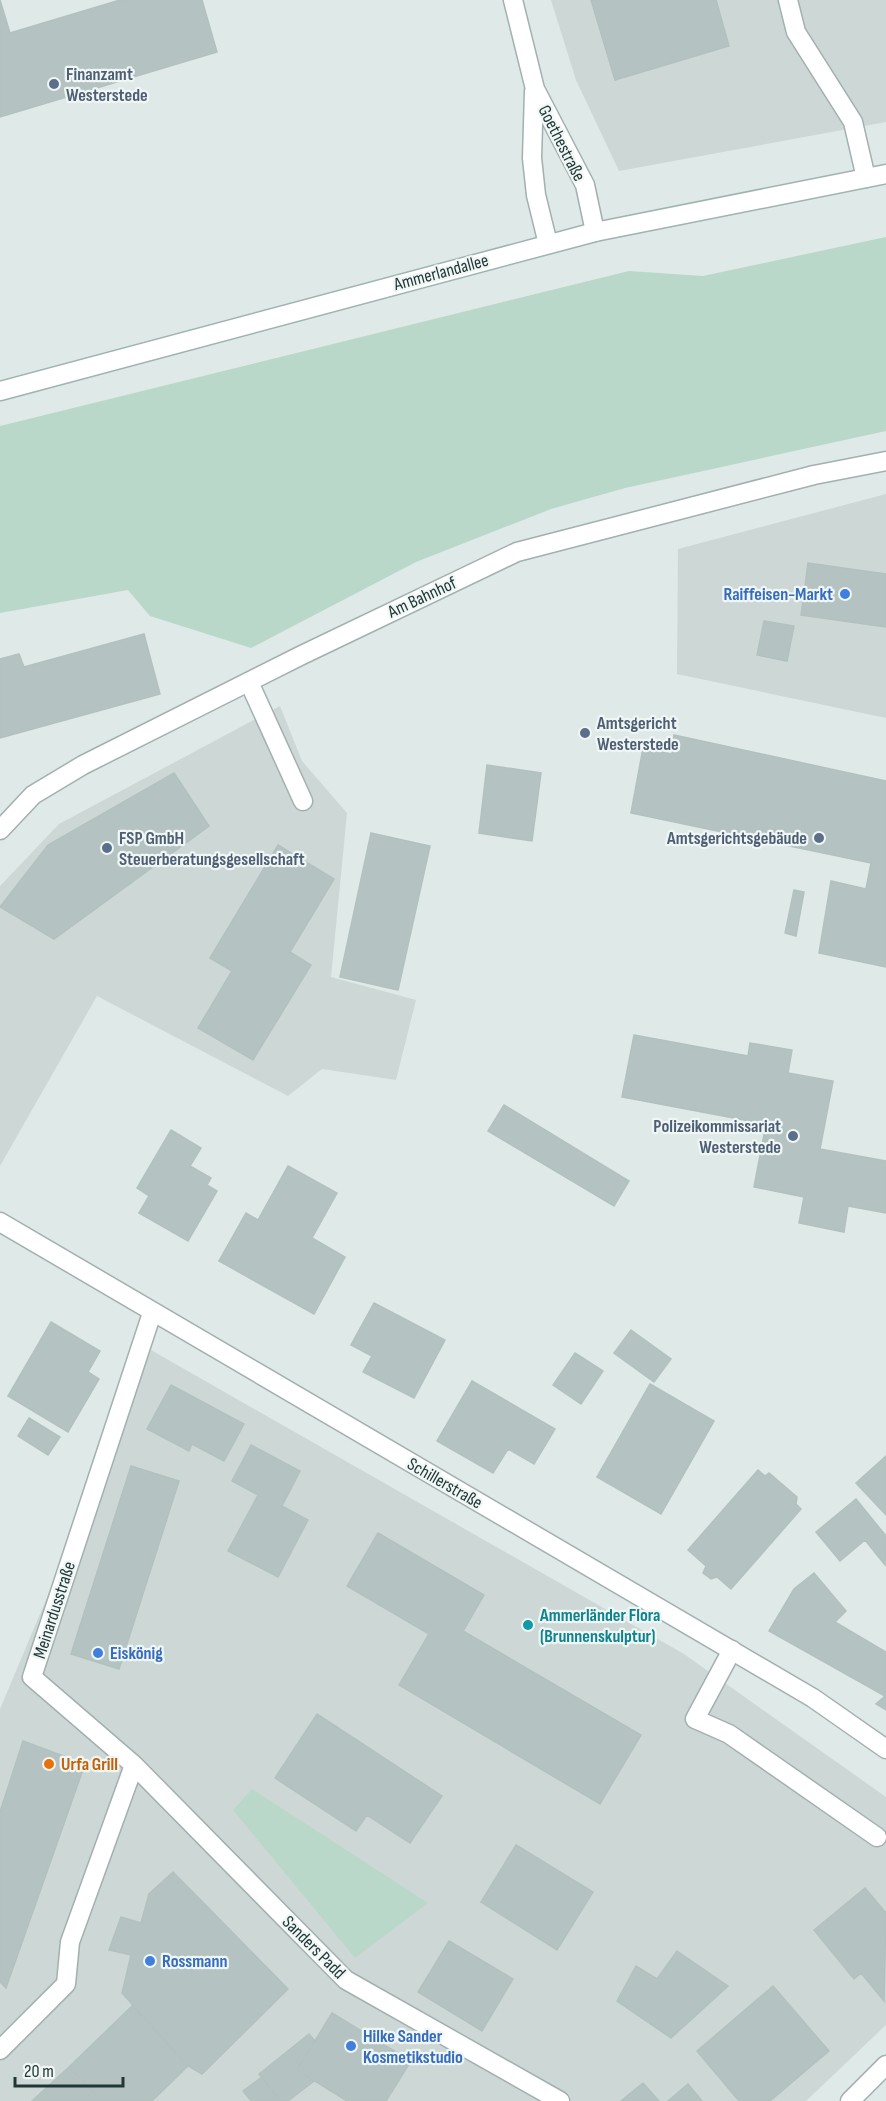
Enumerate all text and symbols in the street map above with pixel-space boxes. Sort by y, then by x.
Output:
place label: Finanzamt Westerstede [66,64,148,106]
marker: Finanzamt Westerstede [47,77,61,91]
street label: Goethestraße [533,102,590,185]
street label: Ammerlandallee [391,250,491,295]
street label: Am Bahnhof [384,572,461,623]
place label: Raiffeisen-Markt [724,584,833,605]
marker: Raiffeisen-Markt [838,587,852,601]
place label: Amtsgericht Westerstede [596,713,679,755]
marker: Amtsgericht Westerstede [578,726,592,740]
place label: FSP GmbH Steuerberatungsgesellschaft [119,828,305,870]
place label: Amtsgerichtsgebäude [666,828,807,849]
marker: Amtsgerichtsgebäude [812,831,826,845]
marker: FSP GmbH Steuerberatungsgesellschaft [100,841,114,855]
place label: Polizeikommissariat Westerstede [653,1116,781,1158]
marker: Polizeikommissariat Westerstede [786,1129,800,1143]
street label: Schillerstraße [403,1454,486,1513]
street label: Meinardusstraße [29,1559,80,1661]
place label: Ammerländer Flora (Brunnenskulptur) [539,1605,660,1647]
marker: Ammerländer Flora (Brunnenskulptur) [521,1618,535,1632]
place label: Eiskönig [110,1643,163,1664]
marker: Eiskönig [91,1646,105,1660]
place label: Urfa Grill [61,1754,118,1775]
marker: Urfa Grill [42,1757,56,1771]
street label: Sanders Padd [278,1911,350,1983]
place label: Rossmann [162,1951,227,1972]
marker: Rossmann [143,1954,157,1968]
place label: Hilke Sander Kosmetikstudio [363,2026,463,2068]
marker: Hilke Sander Kosmetikstudio [344,2039,358,2053]
scale bar [15,2050,123,2088]
text: 20 m [24,2061,54,2082]

